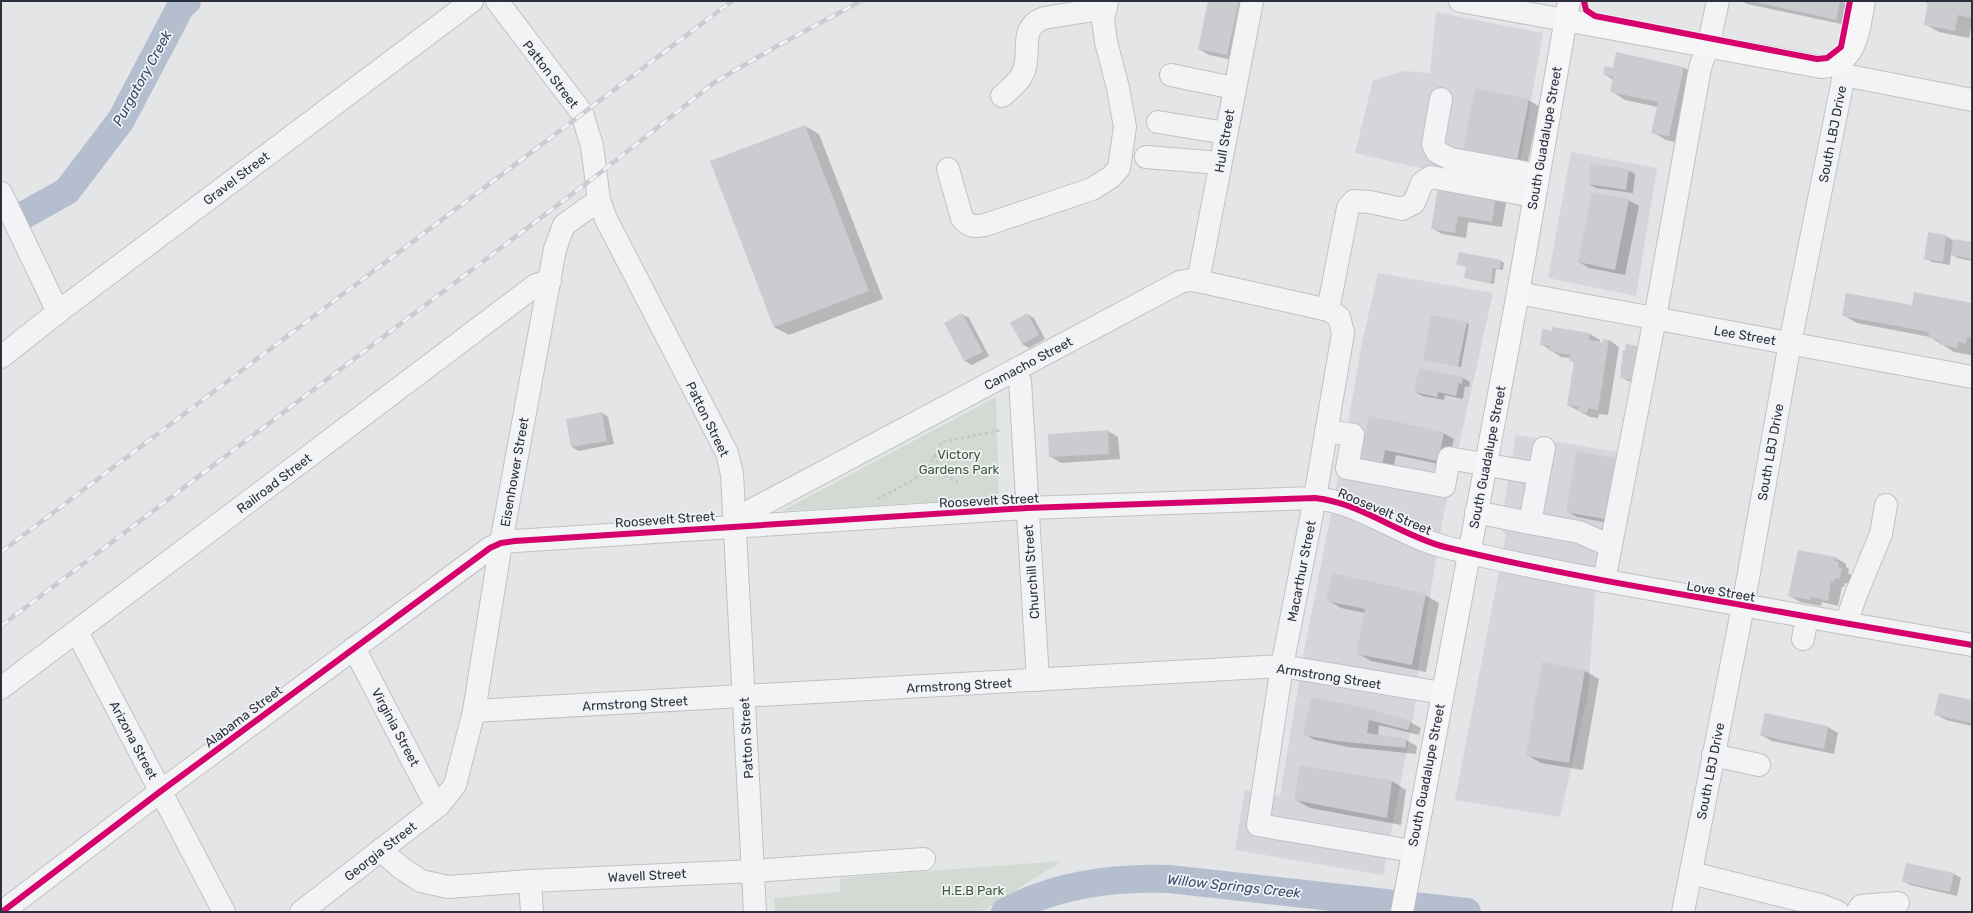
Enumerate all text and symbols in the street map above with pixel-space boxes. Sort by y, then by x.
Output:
water label: Purgatory Creek [109,27,176,129]
street label: Patton Street [520,38,582,111]
street label: South Guadalupe Street [1525,65,1564,211]
street label: South LBJ Drive [1816,84,1849,184]
street label: Hull Street [1212,108,1237,174]
street label: Gravel Street [200,149,272,208]
street label: Lee Street [1713,323,1777,348]
street label: Camacho Street [981,334,1075,393]
street label: Patton Street [683,379,732,459]
street label: South Guadalupe Street [1466,384,1509,530]
street label: South LBJ Drive [1755,402,1786,502]
street label: Eisenhower Street [497,416,532,528]
park label: Victory Gardens Park [919,447,1000,477]
street label: Railroad Street [234,450,315,516]
street label: Roosevelt Street [1336,485,1434,538]
street label: Roosevelt Street [939,490,1039,511]
street label: Roosevelt Street [614,509,716,530]
street label: Macarthur Street [1284,519,1319,623]
street label: Churchill Street [1021,524,1042,620]
street label: Love Street [1685,578,1756,605]
street label: Armstrong Street [1275,661,1382,693]
street label: Armstrong Street [906,675,1012,697]
street label: Alabama Street [201,682,285,751]
street label: Virginia Street [368,686,422,769]
street label: Armstrong Street [582,693,688,715]
street label: Patton Street [737,697,756,779]
street label: Arizona Street [107,698,161,782]
street label: South Guadalupe Street [1405,702,1448,848]
street label: South LBJ Drive [1694,721,1727,821]
street label: Georgia Street [341,819,420,885]
street label: Wavell Street [607,866,687,885]
water label: Willow Springs Creek [1166,871,1302,902]
park label: H.E.B Park [942,883,1004,898]

